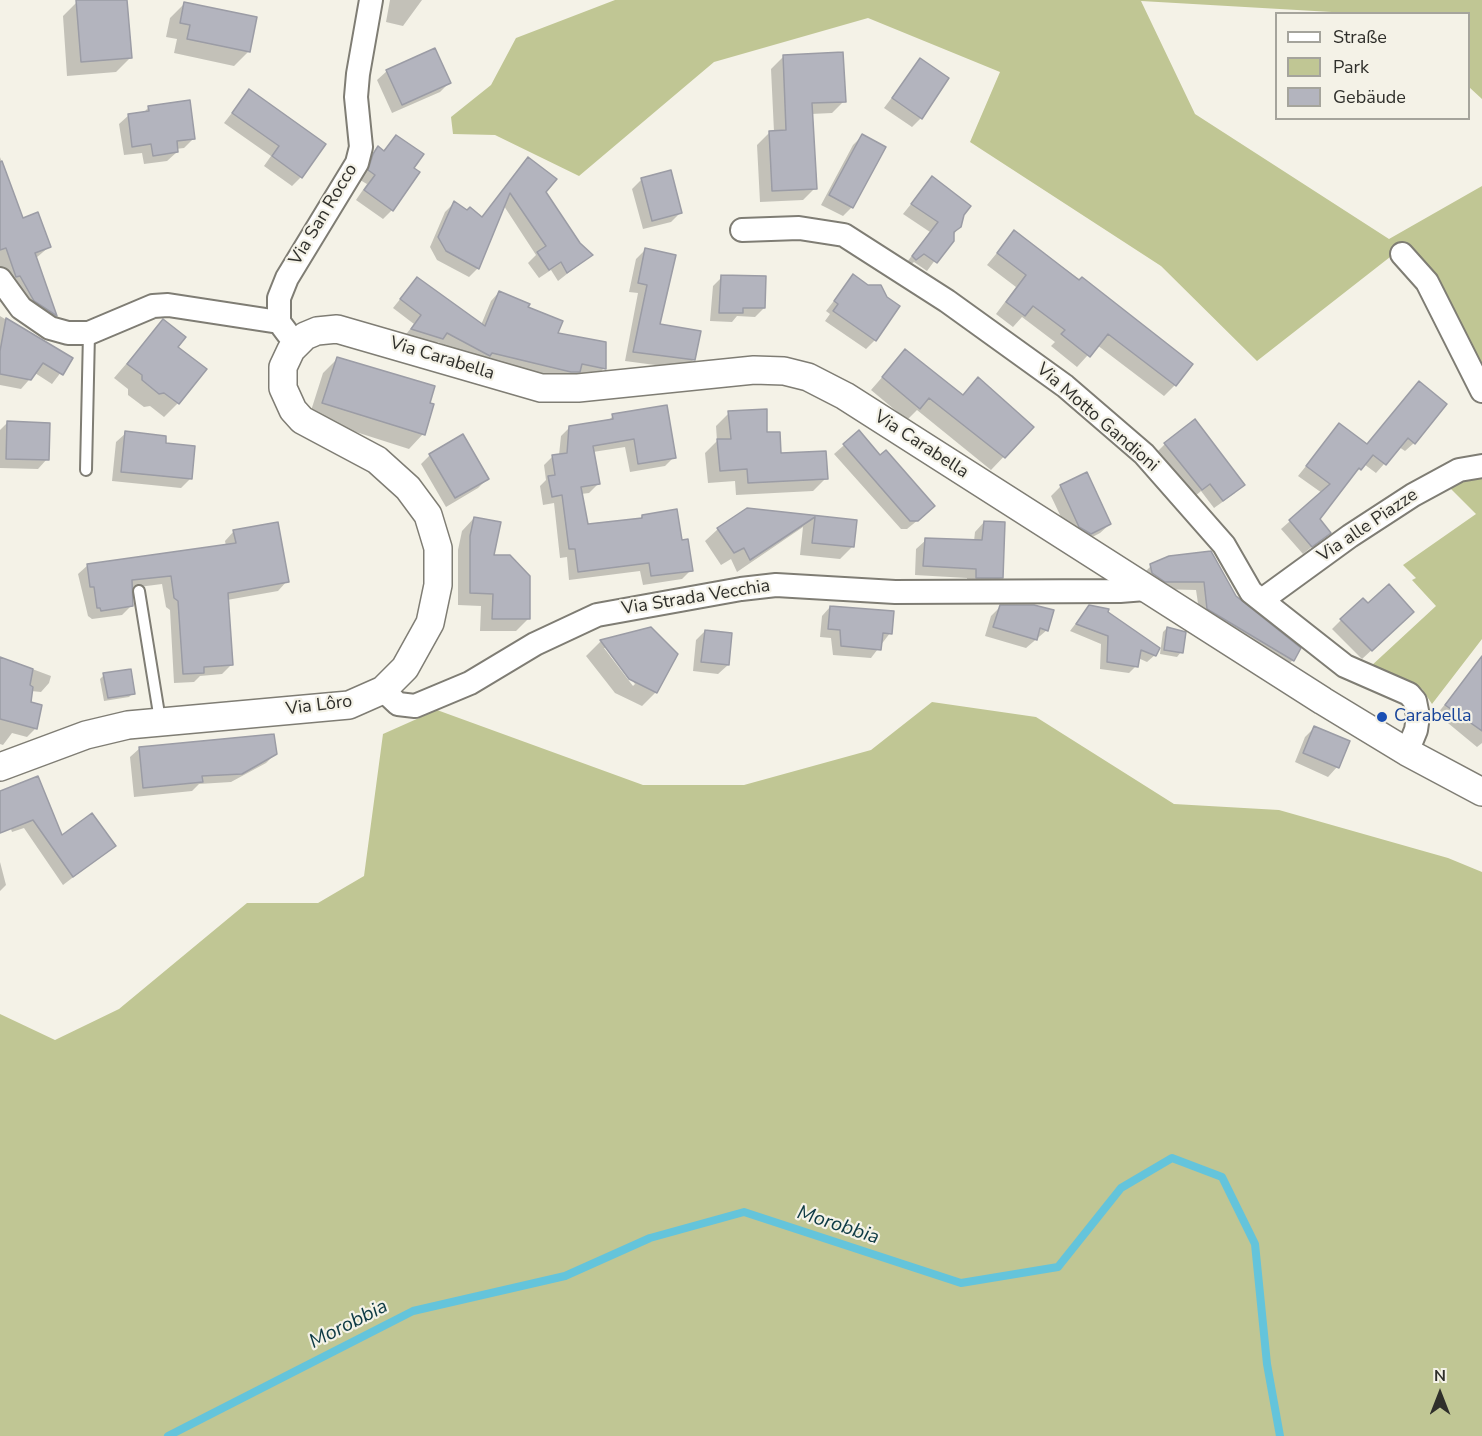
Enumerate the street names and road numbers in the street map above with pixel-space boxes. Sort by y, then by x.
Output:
street label: Via San Rocco [285,160,363,270]
street label: Via Carabella [387,333,497,385]
street label: Via Motto Gandioni [1031,359,1163,477]
street label: Via Carabella [870,406,972,484]
street label: Via alle Piazze [1314,485,1422,567]
street label: Via Strada Vecchia [620,576,772,620]
street label: Via Lôro [285,691,353,721]

